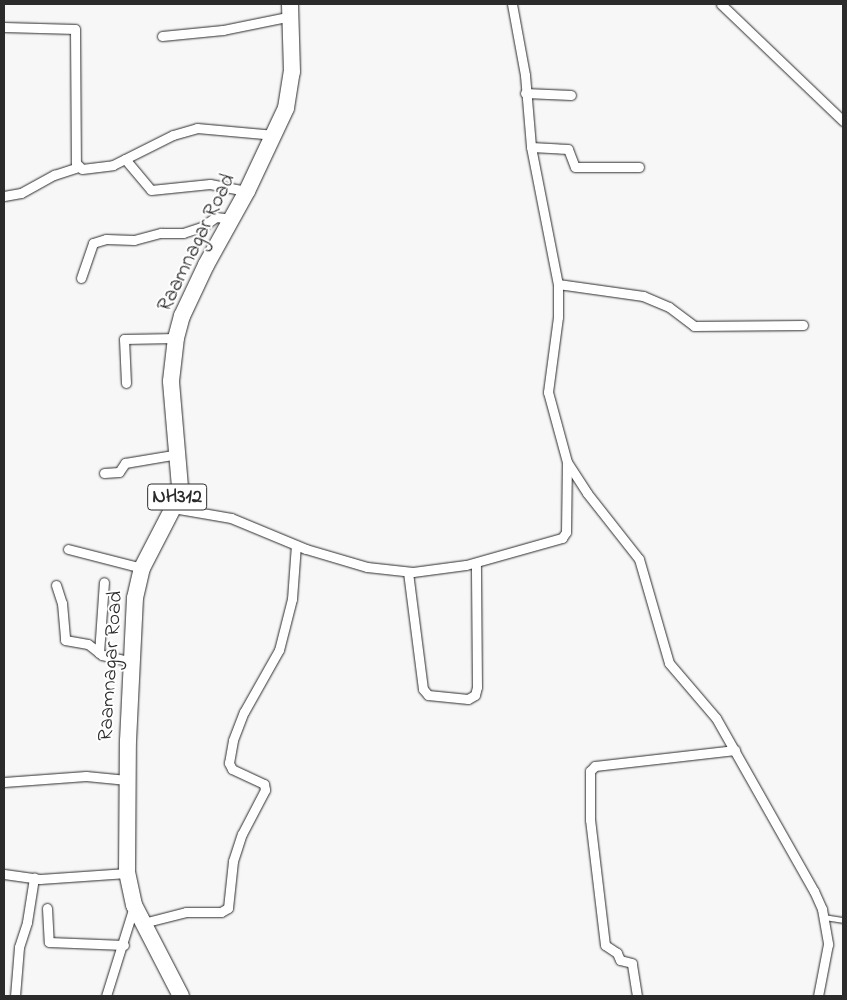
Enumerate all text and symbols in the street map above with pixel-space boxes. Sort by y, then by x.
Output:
street label: Raamnagar Road [153,170,241,316]
road number: NH312 [147,480,207,514]
street label: Raamnagar Road [93,590,129,742]

